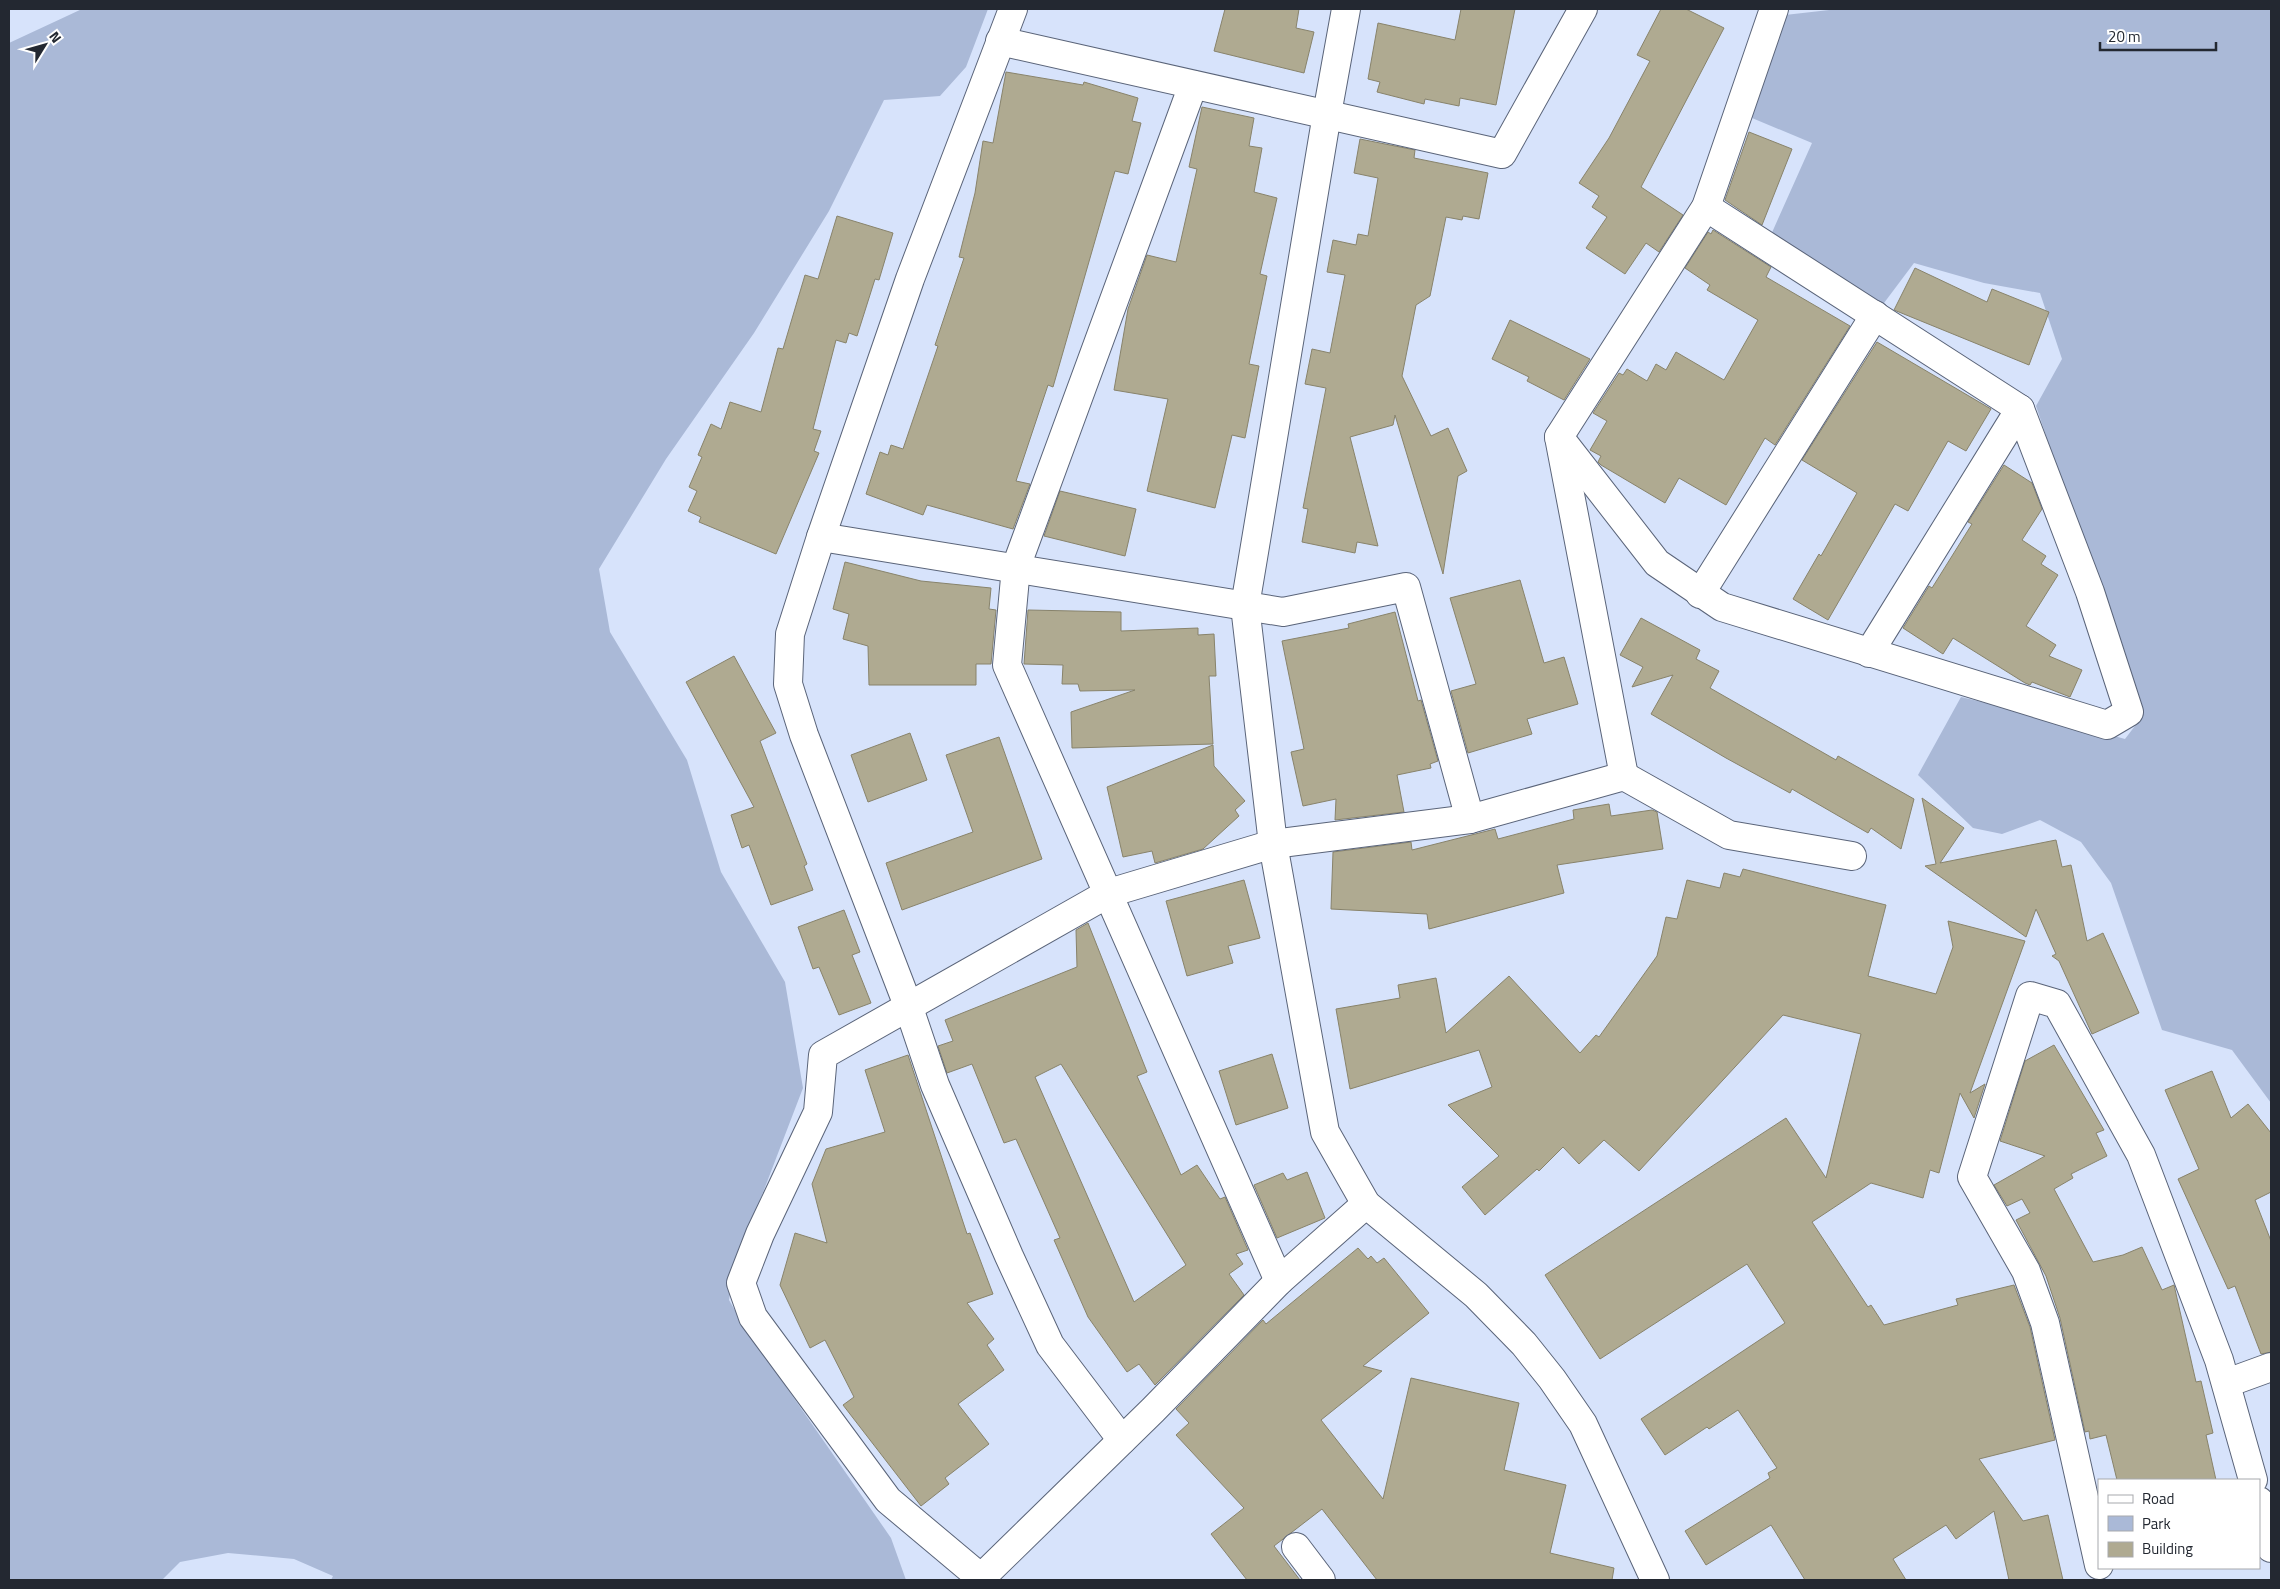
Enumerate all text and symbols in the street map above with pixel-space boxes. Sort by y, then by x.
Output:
north arrow [20,20,70,70]
scale bar [2100,20,2216,52]
text: 20 m [2108,25,2141,48]
text: N [44,27,67,47]
legend [2098,1479,2260,1569]
text: Road [2142,1487,2174,1510]
text: Park [2142,1512,2171,1535]
text: Building [2142,1537,2193,1560]

